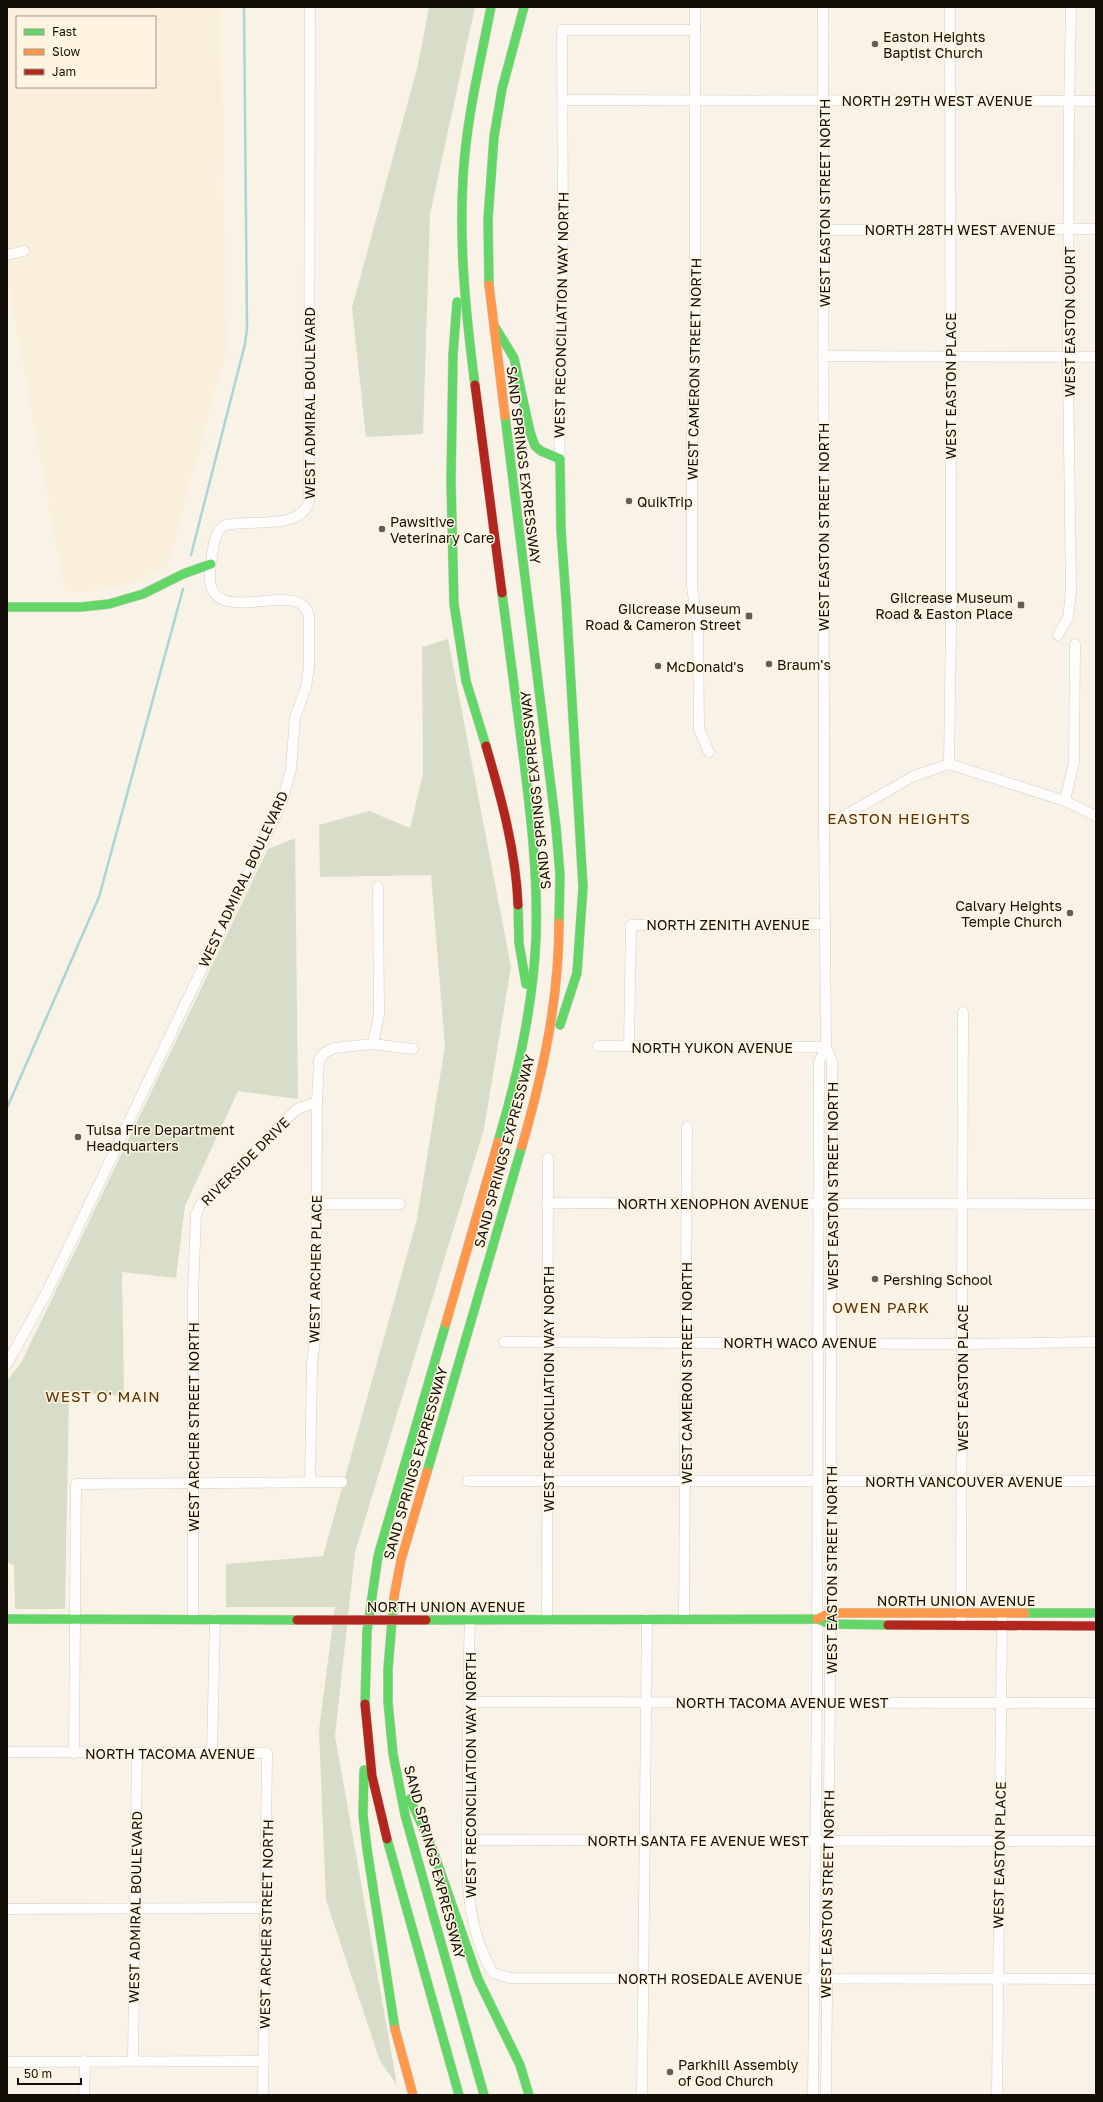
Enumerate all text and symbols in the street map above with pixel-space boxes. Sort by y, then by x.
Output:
legend [16,16,156,88]
text: Fast [52,24,77,39]
place label: Easton Heights Baptist Church [883,28,985,61]
marker: Easton Heights Baptist Church [870,39,880,49]
text: Slow [52,44,80,59]
text: Jam [52,64,76,79]
street label: NORTH 29TH WEST AVENUE [841,92,1033,109]
street label: WEST EASTON STREET NORTH [816,99,833,307]
street label: WEST RECONCILIATION WAY NORTH [550,192,572,438]
street label: NORTH 28TH WEST AVENUE [864,221,1056,238]
street label: WEST EASTON COURT [1061,246,1078,397]
street label: WEST CAMERON STREET NORTH [684,258,704,480]
street label: WEST ADMIRAL BOULEVARD [301,307,318,499]
street label: WEST EASTON PLACE [942,312,959,460]
street label: SAND SPRINGS EXPRESSWAY [503,365,545,565]
street label: WEST EASTON STREET NORTH [815,423,832,631]
place label: QuikTrip [637,493,693,510]
marker: QuikTrip [624,496,634,506]
place label: Pawsitive Veterinary Care [390,513,494,546]
marker: Pawsitive Veterinary Care [377,524,387,534]
place label: Gilcrease Museum Road & Easton Place [875,589,1013,622]
place label: Gilcrease Museum Road & Cameron Street [585,600,741,633]
marker: Gilcrease Museum Road & Easton Place [1016,600,1026,610]
marker: Gilcrease Museum Road & Cameron Street [744,611,754,621]
place label: Braum's [777,656,831,673]
place label: McDonald's [666,658,744,675]
marker: Braum's [764,659,774,669]
marker: McDonald's [653,661,663,671]
street label: SAND SPRINGS EXPRESSWAY [516,690,554,890]
street label: WEST ADMIRAL BOULEVARD [195,788,291,970]
district label: EASTON HEIGHTS [827,809,971,827]
place label: Calvary Heights Temple Church [955,897,1062,930]
marker: Calvary Heights Temple Church [1065,908,1075,918]
street label: NORTH ZENITH AVENUE [646,916,810,933]
street label: NORTH YUKON AVENUE [631,1039,793,1056]
street label: SAND SPRINGS EXPRESSWAY [470,1052,538,1250]
street label: WEST EASTON STREET NORTH [824,1082,841,1290]
street label: RIVERSIDE DRIVE [197,1113,293,1209]
place label: Tulsa Fire Department Headquarters [86,1121,235,1154]
marker: Tulsa Fire Department Headquarters [73,1132,83,1142]
street label: WEST ARCHER PLACE [305,1195,325,1343]
street label: NORTH XENOPHON AVENUE [617,1195,809,1212]
street label: WEST CAMERON STREET NORTH [678,1262,695,1484]
street label: WEST RECONCILIATION WAY NORTH [540,1266,557,1512]
place label: Pershing School [883,1271,993,1288]
marker: Pershing School [870,1274,880,1284]
district label: OWEN PARK [832,1298,930,1316]
street label: WEST EASTON PLACE [954,1304,971,1452]
street label: WEST ARCHER STREET NORTH [185,1322,202,1532]
street label: NORTH WACO AVENUE [723,1334,877,1351]
street label: SAND SPRINGS EXPRESSWAY [379,1365,451,1561]
district label: WEST O' MAIN [45,1387,161,1405]
street label: WEST EASTON STREET NORTH [823,1466,840,1674]
street label: NORTH VANCOUVER AVENUE [865,1473,1063,1490]
street label: NORTH UNION AVENUE [877,1592,1035,1609]
street label: NORTH UNION AVENUE [367,1598,525,1615]
street label: WEST RECONCILIATION WAY NORTH [462,1652,479,1898]
street label: NORTH TACOMA AVENUE WEST [675,1694,889,1711]
street label: NORTH TACOMA AVENUE [85,1745,255,1762]
street label: SAND SPRINGS EXPRESSWAY [401,1763,469,1961]
street label: WEST EASTON PLACE [989,1781,1009,1929]
street label: WEST EASTON STREET NORTH [817,1790,837,1998]
street label: WEST ADMIRAL BOULEVARD [125,1811,145,2003]
street label: WEST ARCHER STREET NORTH [256,1819,276,2029]
street label: NORTH SANTA FE AVENUE WEST [587,1832,809,1849]
street label: NORTH ROSEDALE AVENUE [618,1970,802,1987]
place label: Parkhill Assembly of God Church [678,2056,799,2089]
scale bar [18,2060,81,2086]
text: 50 m [24,2066,52,2081]
marker: Parkhill Assembly of God Church [665,2067,675,2077]

